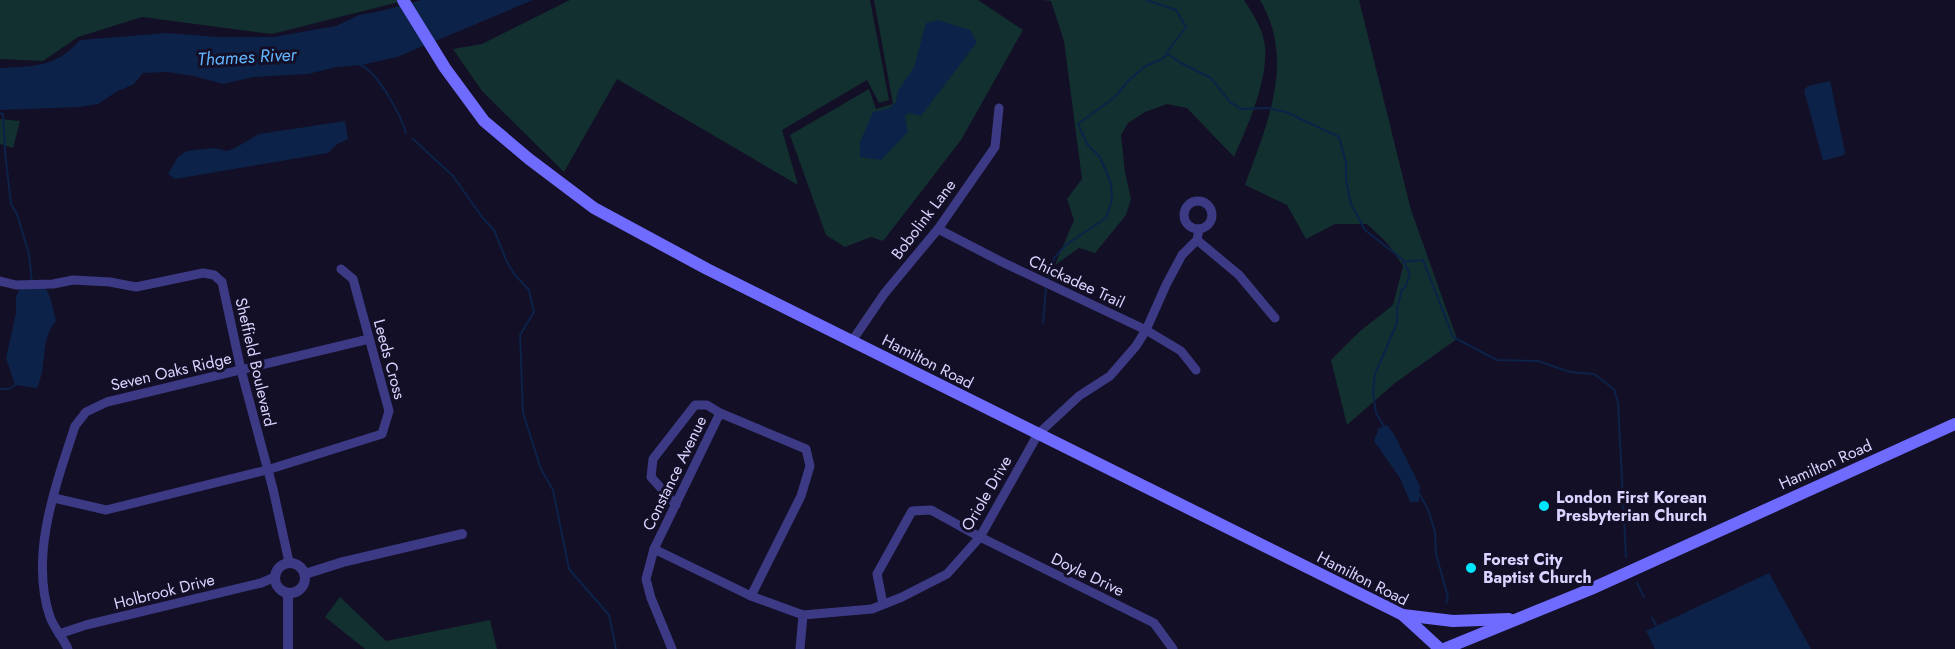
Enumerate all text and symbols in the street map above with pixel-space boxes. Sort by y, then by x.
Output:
water label: Thames River [197,41,298,73]
street label: Bobolink Lane [886,174,961,264]
street label: Chickadee Trail [1025,249,1129,314]
street label: Sheffield Boulevard [229,295,282,429]
street label: Leeds Cross [368,317,411,402]
street label: Hamilton Road [878,329,977,394]
street label: Seven Oaks Ridge [108,346,234,397]
street label: Constance Avenue [637,412,712,534]
street label: Hamilton Road [1775,434,1875,495]
street label: Oriole Drive [956,451,1017,535]
place label: London First Korean Presbyterian Church [1556,486,1707,527]
marker: London First Korean Presbyterian Church [1537,499,1551,513]
street label: Hamilton Road [1313,546,1412,611]
street label: Doyle Drive [1047,547,1128,602]
place label: Forest City Baptist Church [1483,548,1592,589]
marker: Forest City Baptist Church [1464,561,1478,575]
street label: Holbrook Drive [111,568,217,615]

